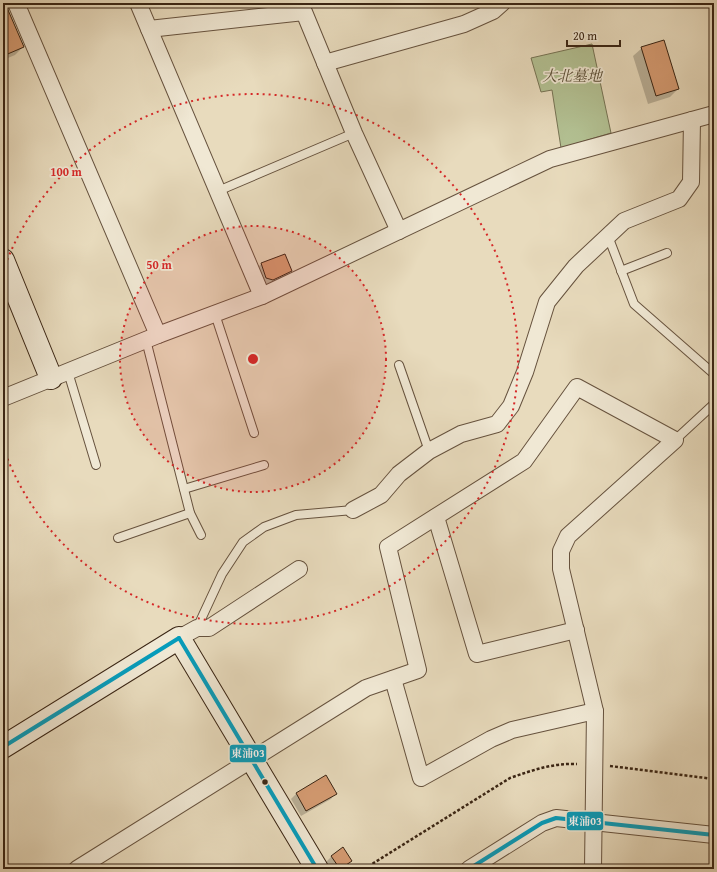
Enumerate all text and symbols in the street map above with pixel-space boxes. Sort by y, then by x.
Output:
scale bar [567,22,620,48]
text: 20 m [573,27,597,44]
park label: 大北墓地 [542,65,604,86]
text: 100 m [50,163,83,180]
text: 50 m [146,256,172,273]
centre of rings [246,352,260,366]
line badge: 東浦03 [229,744,267,763]
text: 東浦03 [231,745,265,761]
unlabelled marker [260,777,270,787]
line badge: 東浦03 [566,811,604,831]
text: 東浦03 [568,813,602,829]

